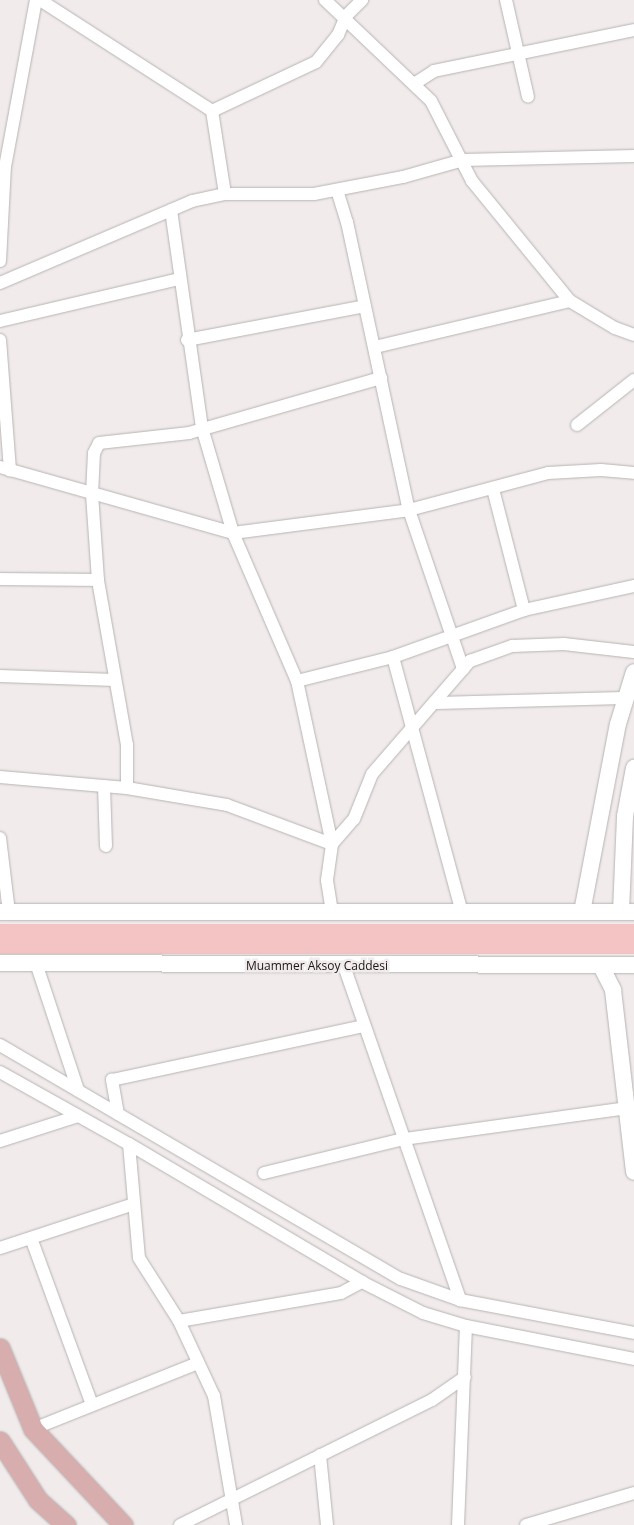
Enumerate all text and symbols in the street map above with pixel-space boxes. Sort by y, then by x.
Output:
street label: Muammer Aksoy Caddesi [246,959,388,973]

